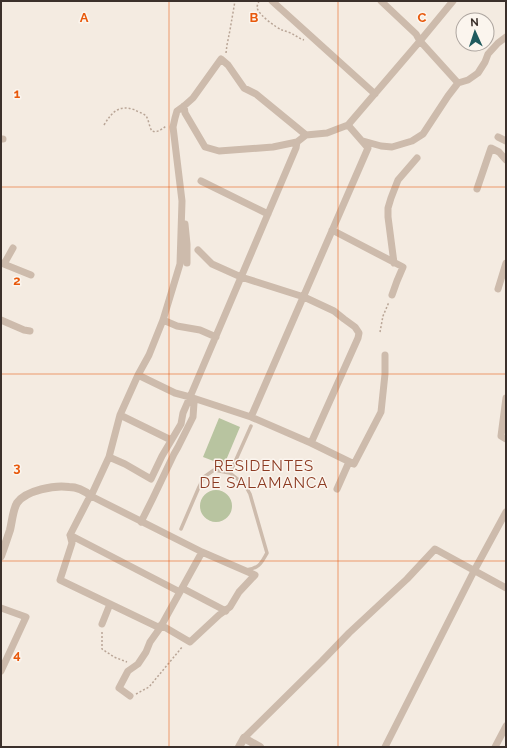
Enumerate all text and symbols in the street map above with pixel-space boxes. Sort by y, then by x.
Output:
text: A [80,10,89,25]
text: B [250,10,259,25]
text: C [418,10,427,25]
north arrow [455,12,495,52]
text: N [470,16,479,29]
text: 1 [14,86,21,101]
text: 2 [13,273,21,288]
district label: RESIDENTES DE SALAMANCA [200,457,328,492]
text: 3 [13,460,21,475]
text: 4 [13,647,21,662]

